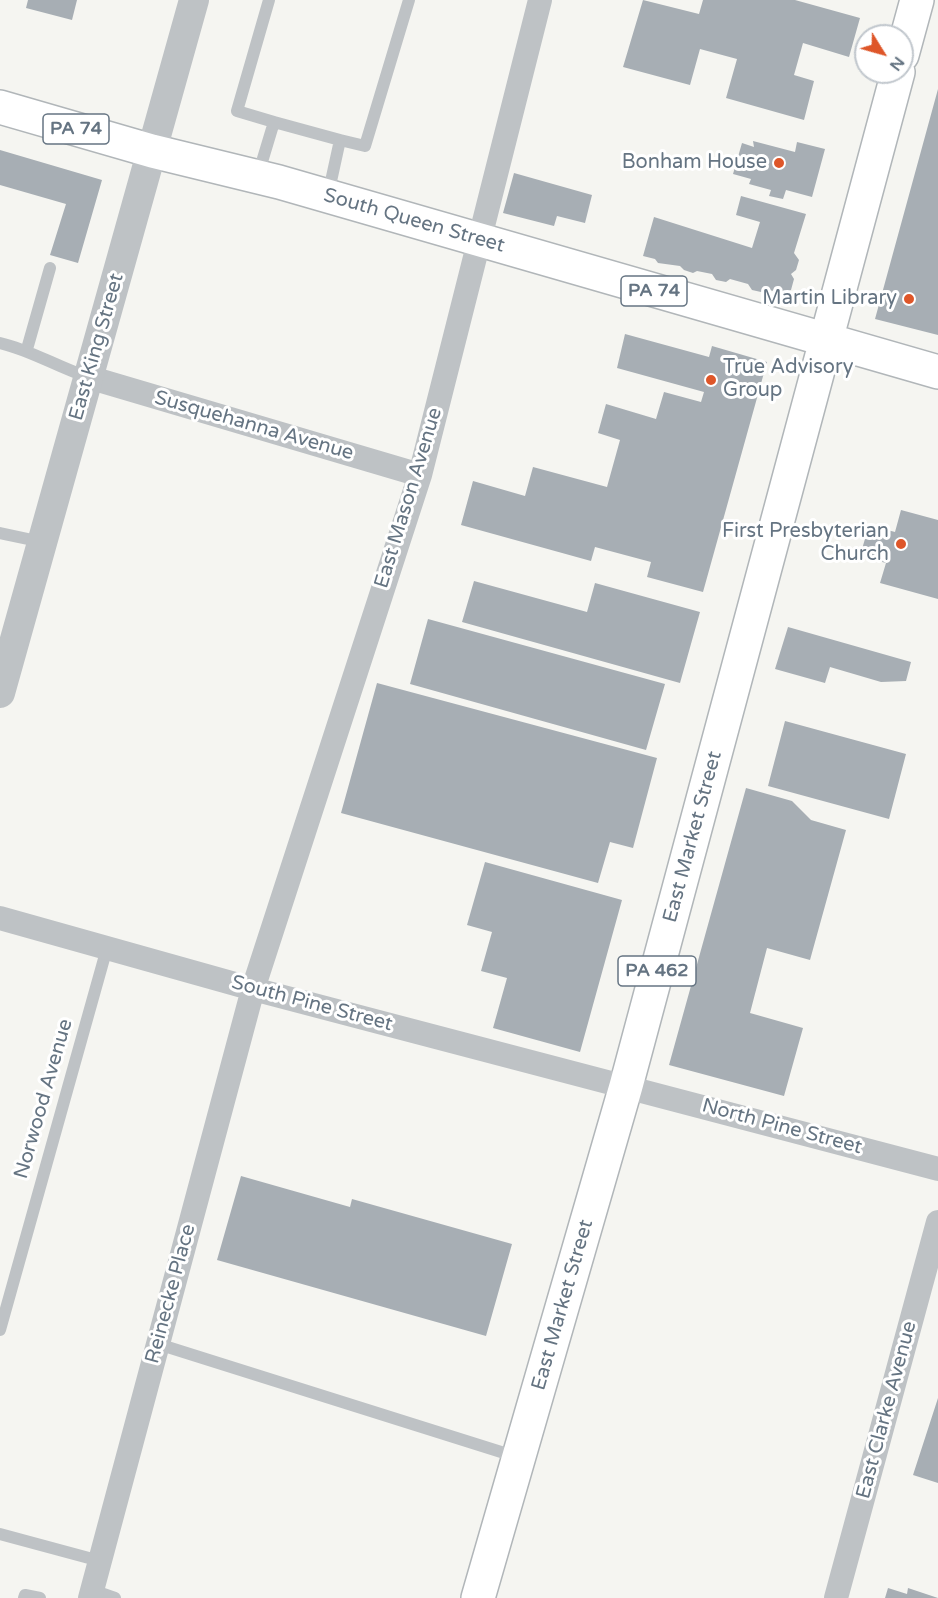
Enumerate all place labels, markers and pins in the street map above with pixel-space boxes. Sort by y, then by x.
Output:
place label: Bonham House [622,151,767,175]
marker: Bonham House [772,156,786,170]
place label: Martin Library [762,287,897,311]
marker: Martin Library [902,292,916,306]
place label: True Advisory Group [723,356,853,403]
marker: True Advisory Group [704,373,718,387]
place label: First Presbyterian Church [722,520,889,567]
marker: First Presbyterian Church [894,537,908,551]

